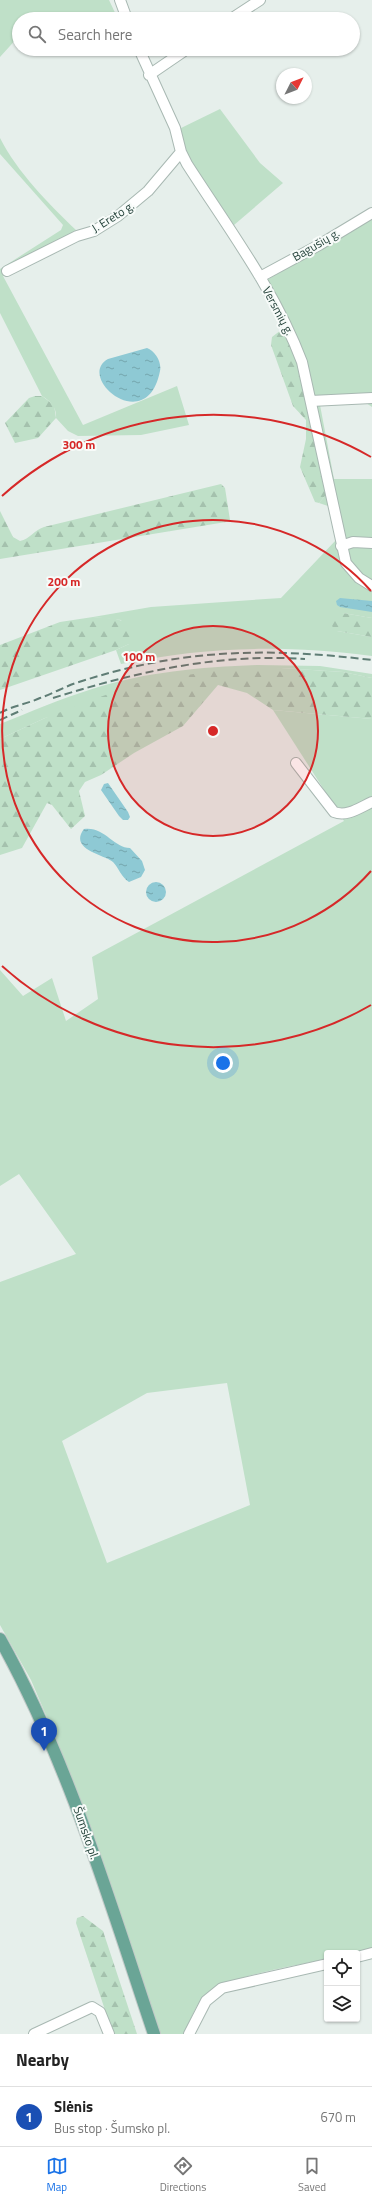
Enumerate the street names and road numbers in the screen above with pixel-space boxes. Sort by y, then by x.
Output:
street label: J. Ereto g. [88,196,138,237]
street label: Bagušių g. [289,223,343,266]
street label: Versmių g. [258,283,299,339]
street label: Šumsko pl. [69,1804,104,1862]

